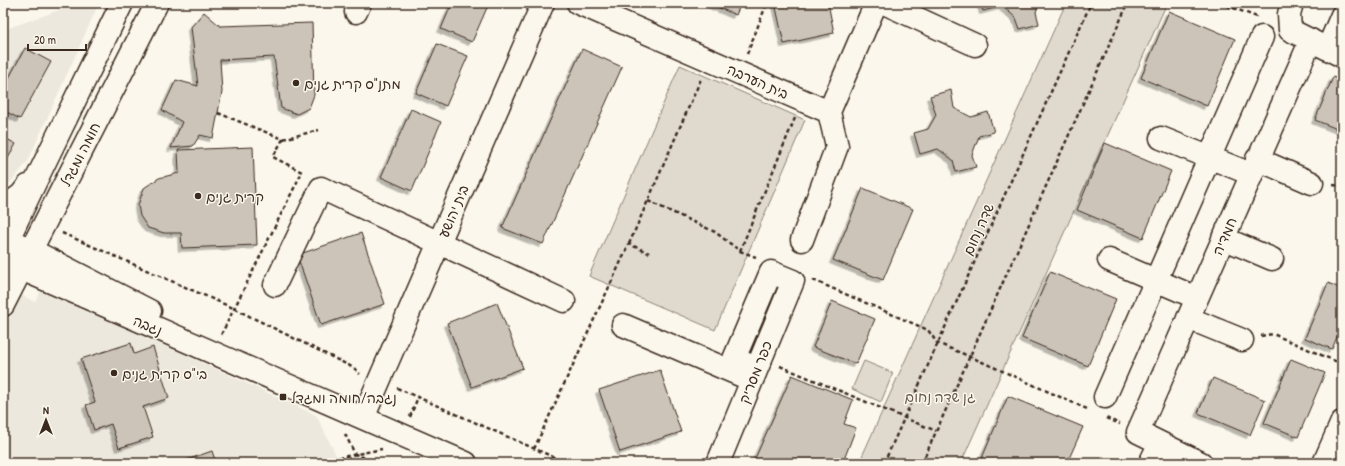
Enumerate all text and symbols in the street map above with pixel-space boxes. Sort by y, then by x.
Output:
scale bar [28,26,86,52]
text: 20 m [34,31,56,48]
street label: בית הערבה [724,59,792,103]
place label: מתנ"ס קרית גנים [304,74,401,93]
marker: מתנ"ס קרית גנים [291,78,301,88]
street label: חומה ומגדל [56,119,104,189]
street label: בית יהושע [433,182,473,240]
place label: קרית גנים [206,187,264,206]
marker: קרית גנים [193,191,203,201]
street label: שדה נחום [958,200,998,258]
street label: חמדיה [1207,214,1241,258]
street label: נגבה [130,310,166,340]
street label: כפר מסריק [734,338,776,406]
place label: בי"ס קרית גנים [122,364,207,383]
marker: בי"ס קרית גנים [109,368,119,378]
park label: גן שדה נחום [904,387,976,406]
place label: נגבה/חומה ומגדל [291,388,397,407]
marker: נגבה/חומה ומגדל [278,392,288,402]
north arrow [26,400,66,440]
text: N [43,403,49,417]

